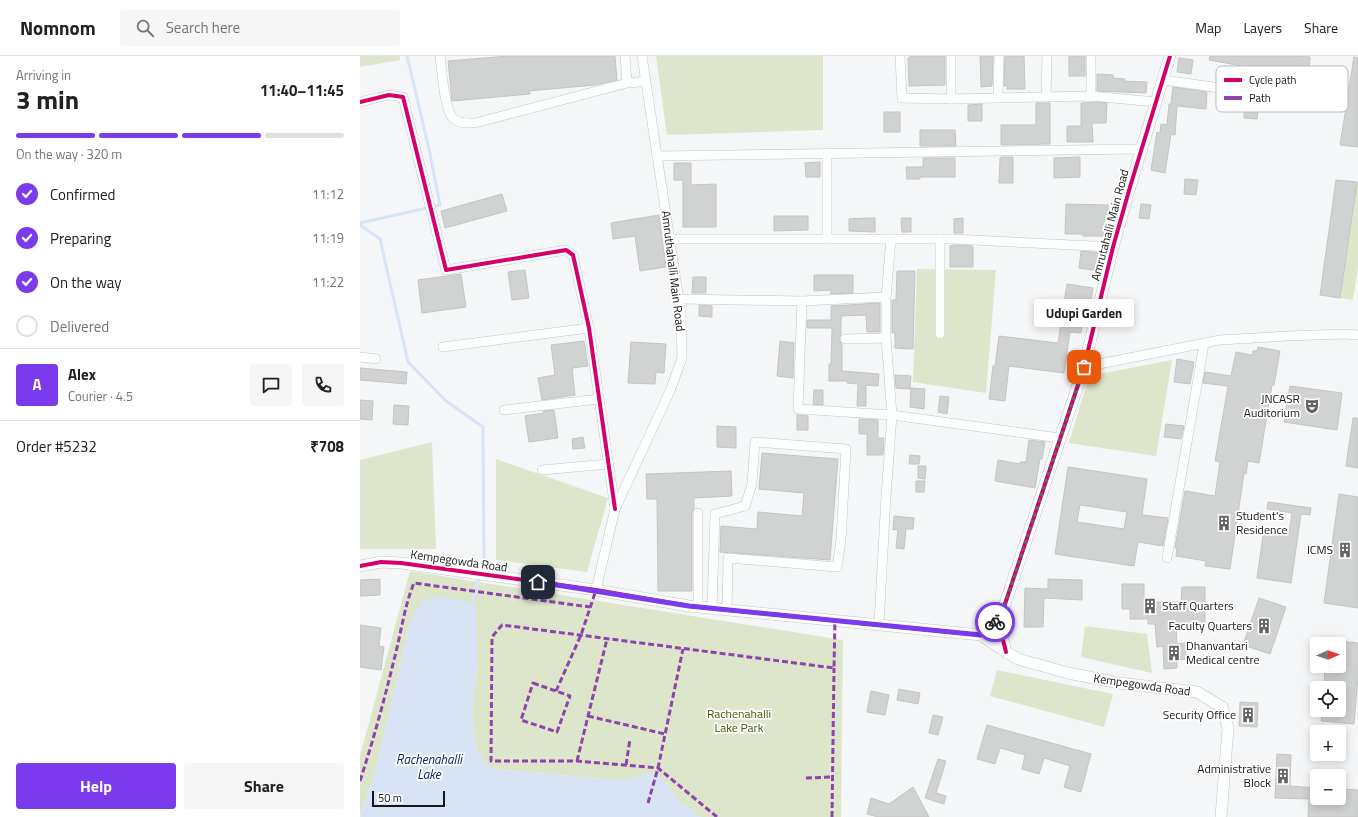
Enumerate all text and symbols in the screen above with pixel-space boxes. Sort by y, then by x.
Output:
search box [120,10,400,46]
text: Nomnom [20,13,96,42]
text: Search here [166,16,240,39]
icon: search [134,17,156,39]
text: Map [1195,17,1221,38]
text: Layers [1243,17,1282,38]
text: Share [1304,17,1338,38]
text: Arriving in [16,65,71,85]
legend [1216,66,1348,112]
text: Cycle path [1249,72,1297,88]
text: 11:40–11:45 [260,79,344,102]
text: 3 min [16,80,79,119]
text: Path [1249,90,1271,106]
text: On the way · 320 m [16,144,122,164]
street label: Amrutahalli Main Road [1085,167,1134,283]
icon: check [16,183,38,205]
text: Confirmed [50,183,115,206]
text: 11:12 [312,184,344,204]
street label: Amruthahalli Main Road [657,210,690,332]
icon: check [16,227,38,249]
text: Preparing [50,227,111,250]
text: 11:19 [312,228,344,248]
icon: check [16,271,38,293]
text: On the way [50,271,122,294]
text: 11:22 [312,272,344,292]
callout: Udupi Garden [1034,299,1134,327]
text: Udupi Garden [1046,303,1122,323]
text: Delivered [50,315,109,338]
pin [1067,350,1101,384]
icon: bag [1073,356,1095,378]
text: Alex [68,363,96,386]
button: chat [250,364,292,406]
button: phone [302,364,344,406]
text: A [32,373,42,396]
text: Courier · 4.5 [68,386,133,406]
place label: JNCASR Auditorium [1244,389,1300,422]
theatre icon: JNCASR Auditorium [1303,397,1321,415]
text: Order #5232 [16,435,97,458]
text: ₹708 [310,435,344,458]
place label: Student's Residence [1236,506,1288,539]
building icon: Student's Residence [1215,514,1233,532]
place label: ICMS [1307,540,1333,559]
building icon: ICMS [1336,541,1354,559]
street label: Kempegowda Road [409,544,509,577]
pin [521,565,555,599]
icon: home [527,571,549,593]
place label: Staff Quarters [1162,596,1234,615]
building icon: Staff Quarters [1141,597,1159,615]
courier [975,602,1015,642]
icon: bike [984,611,1006,633]
place label: Faculty Quarters [1169,616,1252,635]
building icon: Faculty Quarters [1255,617,1273,635]
place label: Dhanvantari Medical centre [1186,636,1260,669]
north arrow [1310,637,1346,673]
map controls [1310,637,1346,805]
building icon: Dhanvantari Medical centre [1165,644,1183,662]
street label: Kempegowda Road [1092,668,1192,701]
button: locate [1310,681,1346,717]
park label: Rachenahalli Lake Park [707,704,771,737]
place label: Security Office [1163,705,1236,724]
building icon: Security Office [1239,706,1257,724]
button: + [1310,725,1346,761]
water label: Rachenahalli Lake [396,749,463,784]
place label: Administrative Block [1197,759,1271,792]
button: Help [16,763,176,809]
button: Share [184,763,344,809]
building icon: Administrative Block [1274,767,1292,785]
button: − [1310,769,1346,805]
scale bar [372,789,445,808]
text: 50 m [378,790,402,806]

